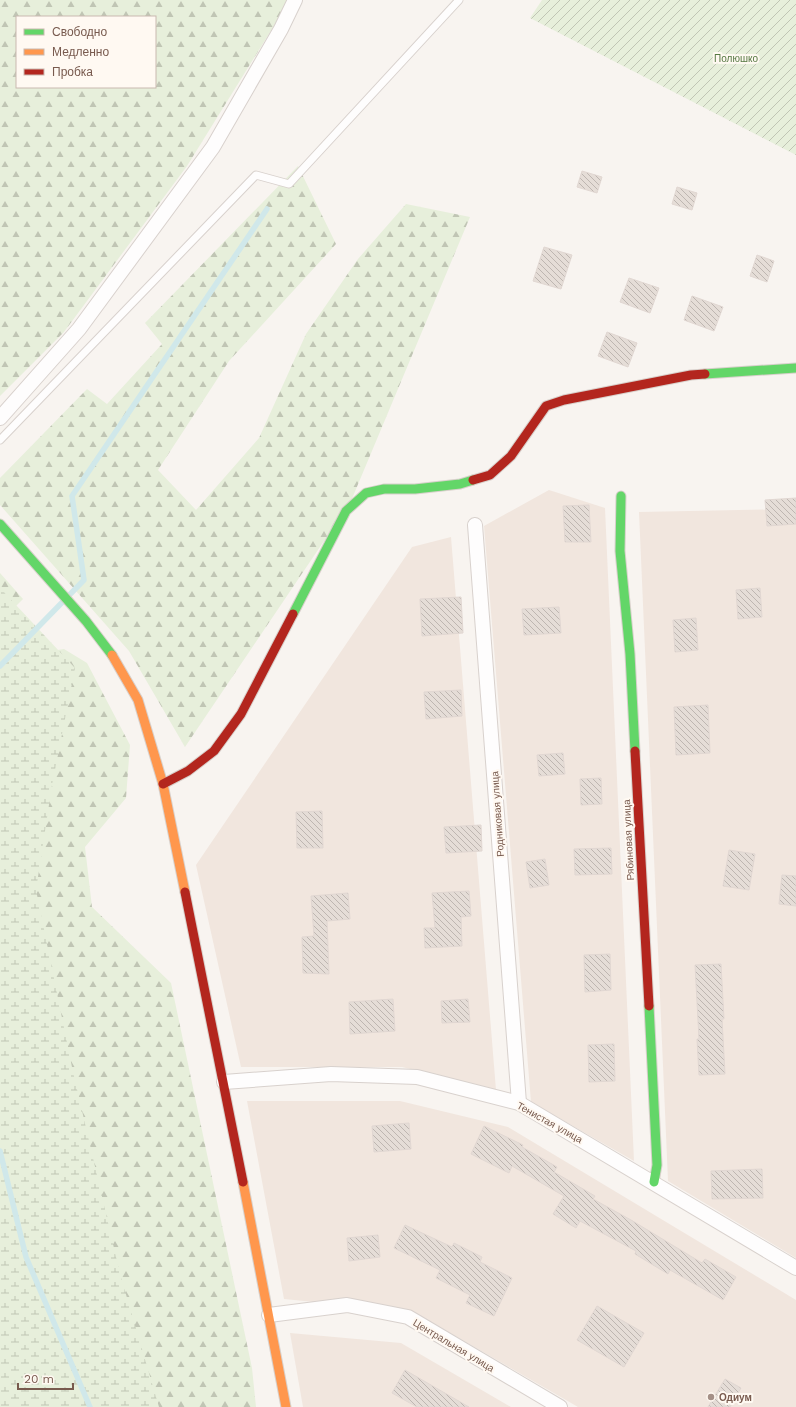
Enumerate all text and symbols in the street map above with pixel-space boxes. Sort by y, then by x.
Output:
legend [16,16,156,88]
text: Свободно [52,25,107,39]
text: Медленно [52,45,109,59]
park label: Полюшко [714,53,758,64]
text: Пробка [52,65,93,79]
street label: Родниковая улица [489,770,506,857]
street label: Рябиновая улица [621,799,636,881]
street label: Тенистая улица [515,1100,585,1145]
street label: Центральная улица [411,1317,497,1374]
scale bar [18,1365,73,1391]
text: 20 m [24,1372,54,1386]
marker: Одиум [706,1392,716,1402]
place label: Одиум [719,1392,752,1403]

